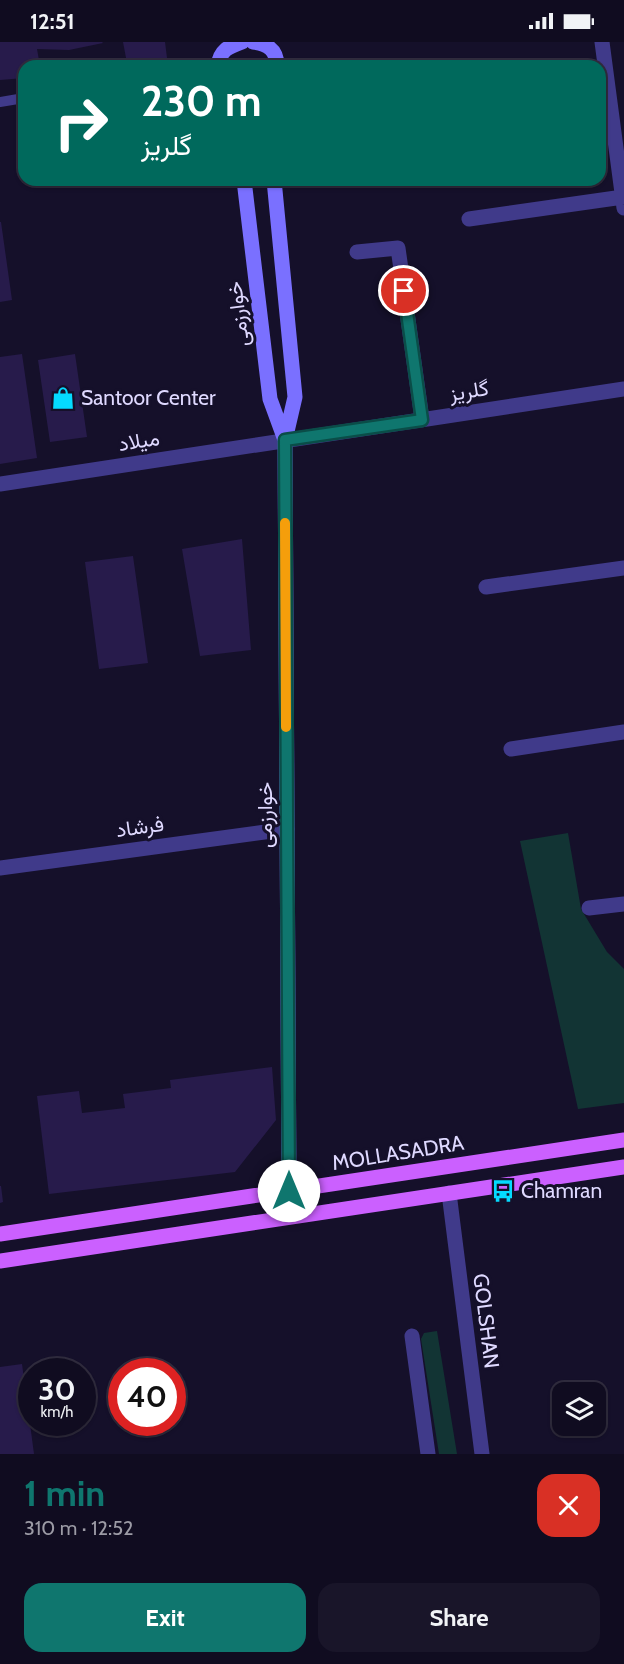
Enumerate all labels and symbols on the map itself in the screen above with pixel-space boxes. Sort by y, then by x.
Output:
pin [378,265,429,316]
street label: خوارزمی [221,280,255,348]
street label: گلریز [446,375,491,407]
shop icon: Santoor Center [50,385,76,411]
place label: Santoor Center [81,385,216,410]
street label: میلاد [116,425,161,456]
street label: خوارزمی [252,782,278,848]
street label: فرشاد [114,811,166,843]
street label: MOLLASADRA [330,1130,466,1175]
position arrow [257,1159,321,1223]
bus stop icon: Chamran [490,1178,516,1204]
place label: Chamran [521,1178,602,1203]
street label: GOLSHAN [468,1272,505,1370]
speed limit sign: 40 [108,1358,186,1436]

